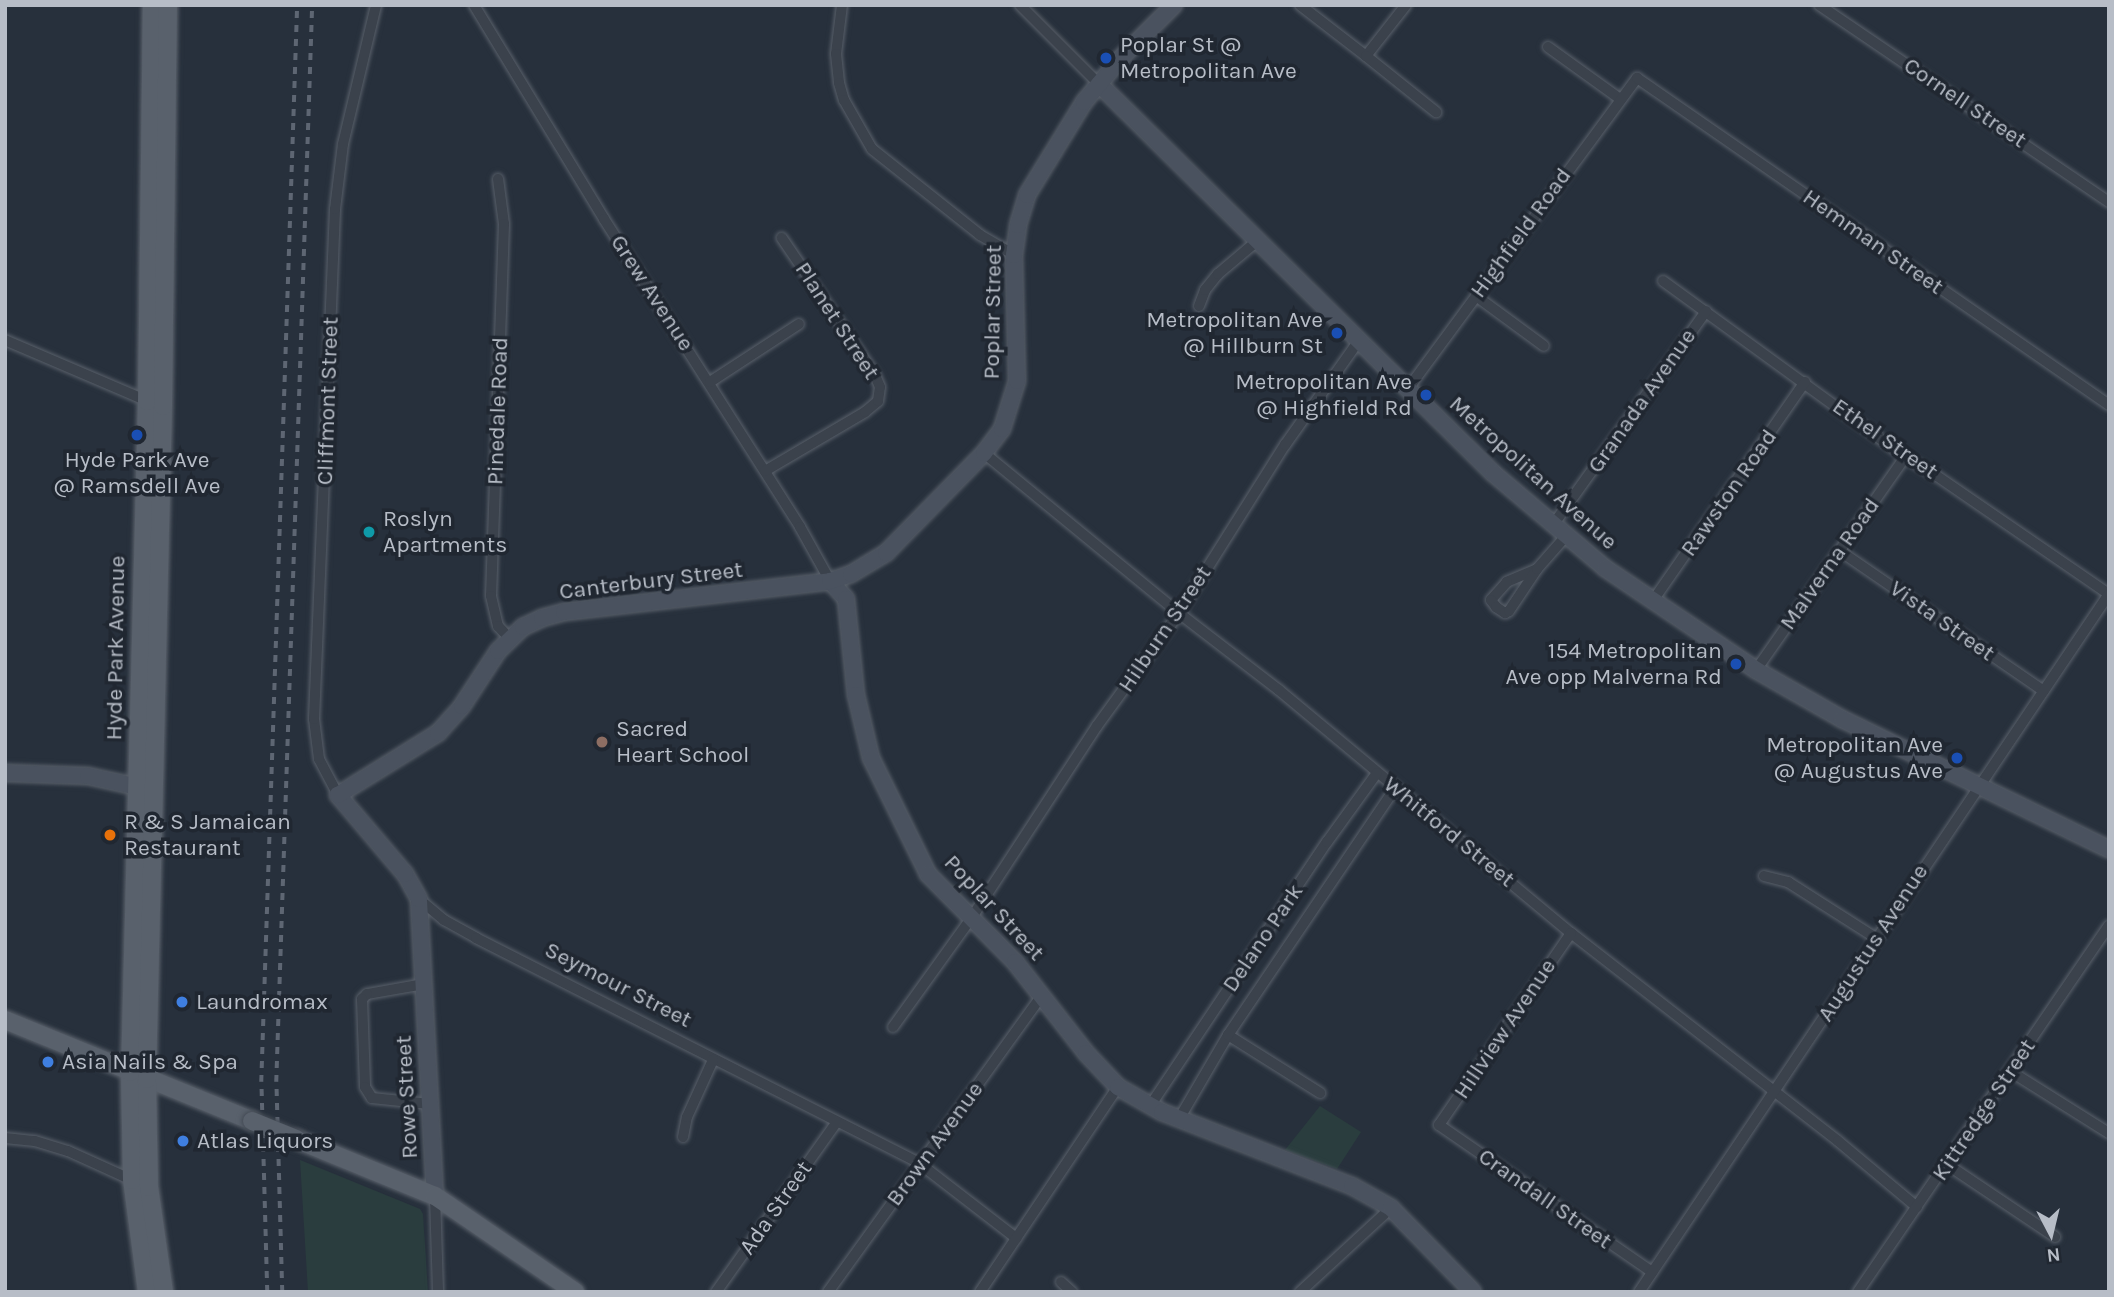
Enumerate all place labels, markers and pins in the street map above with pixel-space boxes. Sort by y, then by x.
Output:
place label: Poplar St @ Metropolitan Ave [1120,31,1297,85]
marker: Poplar St @ Metropolitan Ave [1098,50,1114,66]
place label: Metropolitan Ave @ Hillburn St [1146,306,1323,360]
marker: Metropolitan Ave @ Hillburn St [1329,325,1345,341]
place label: Metropolitan Ave @ Highfield Rd [1235,368,1412,422]
marker: Metropolitan Ave @ Highfield Rd [1418,387,1434,403]
marker: Hyde Park Ave @ Ramsdell Ave [129,427,145,443]
place label: Hyde Park Ave @ Ramsdell Ave [53,446,221,500]
place label: Roslyn Apartments [383,505,507,559]
marker: Roslyn Apartments [361,524,377,540]
place label: 154 Metropolitan Ave opp Malverna Rd [1506,637,1722,691]
marker: 154 Metropolitan Ave opp Malverna Rd [1728,656,1744,672]
place label: Sacred Heart School [616,715,750,769]
place label: Metropolitan Ave @ Augustus Ave [1766,731,1943,785]
marker: Sacred Heart School [594,734,610,750]
marker: Metropolitan Ave @ Augustus Ave [1949,750,1965,766]
place label: R & S Jamaican Restaurant [124,808,291,862]
marker: R & S Jamaican Restaurant [102,827,118,843]
place label: Laundromax [196,988,328,1016]
marker: Laundromax [174,994,190,1010]
place label: Asia Nails & Spa [62,1048,238,1076]
marker: Asia Nails & Spa [40,1054,56,1070]
place label: Atlas Liquors [197,1127,333,1155]
marker: Atlas Liquors [175,1133,191,1149]

